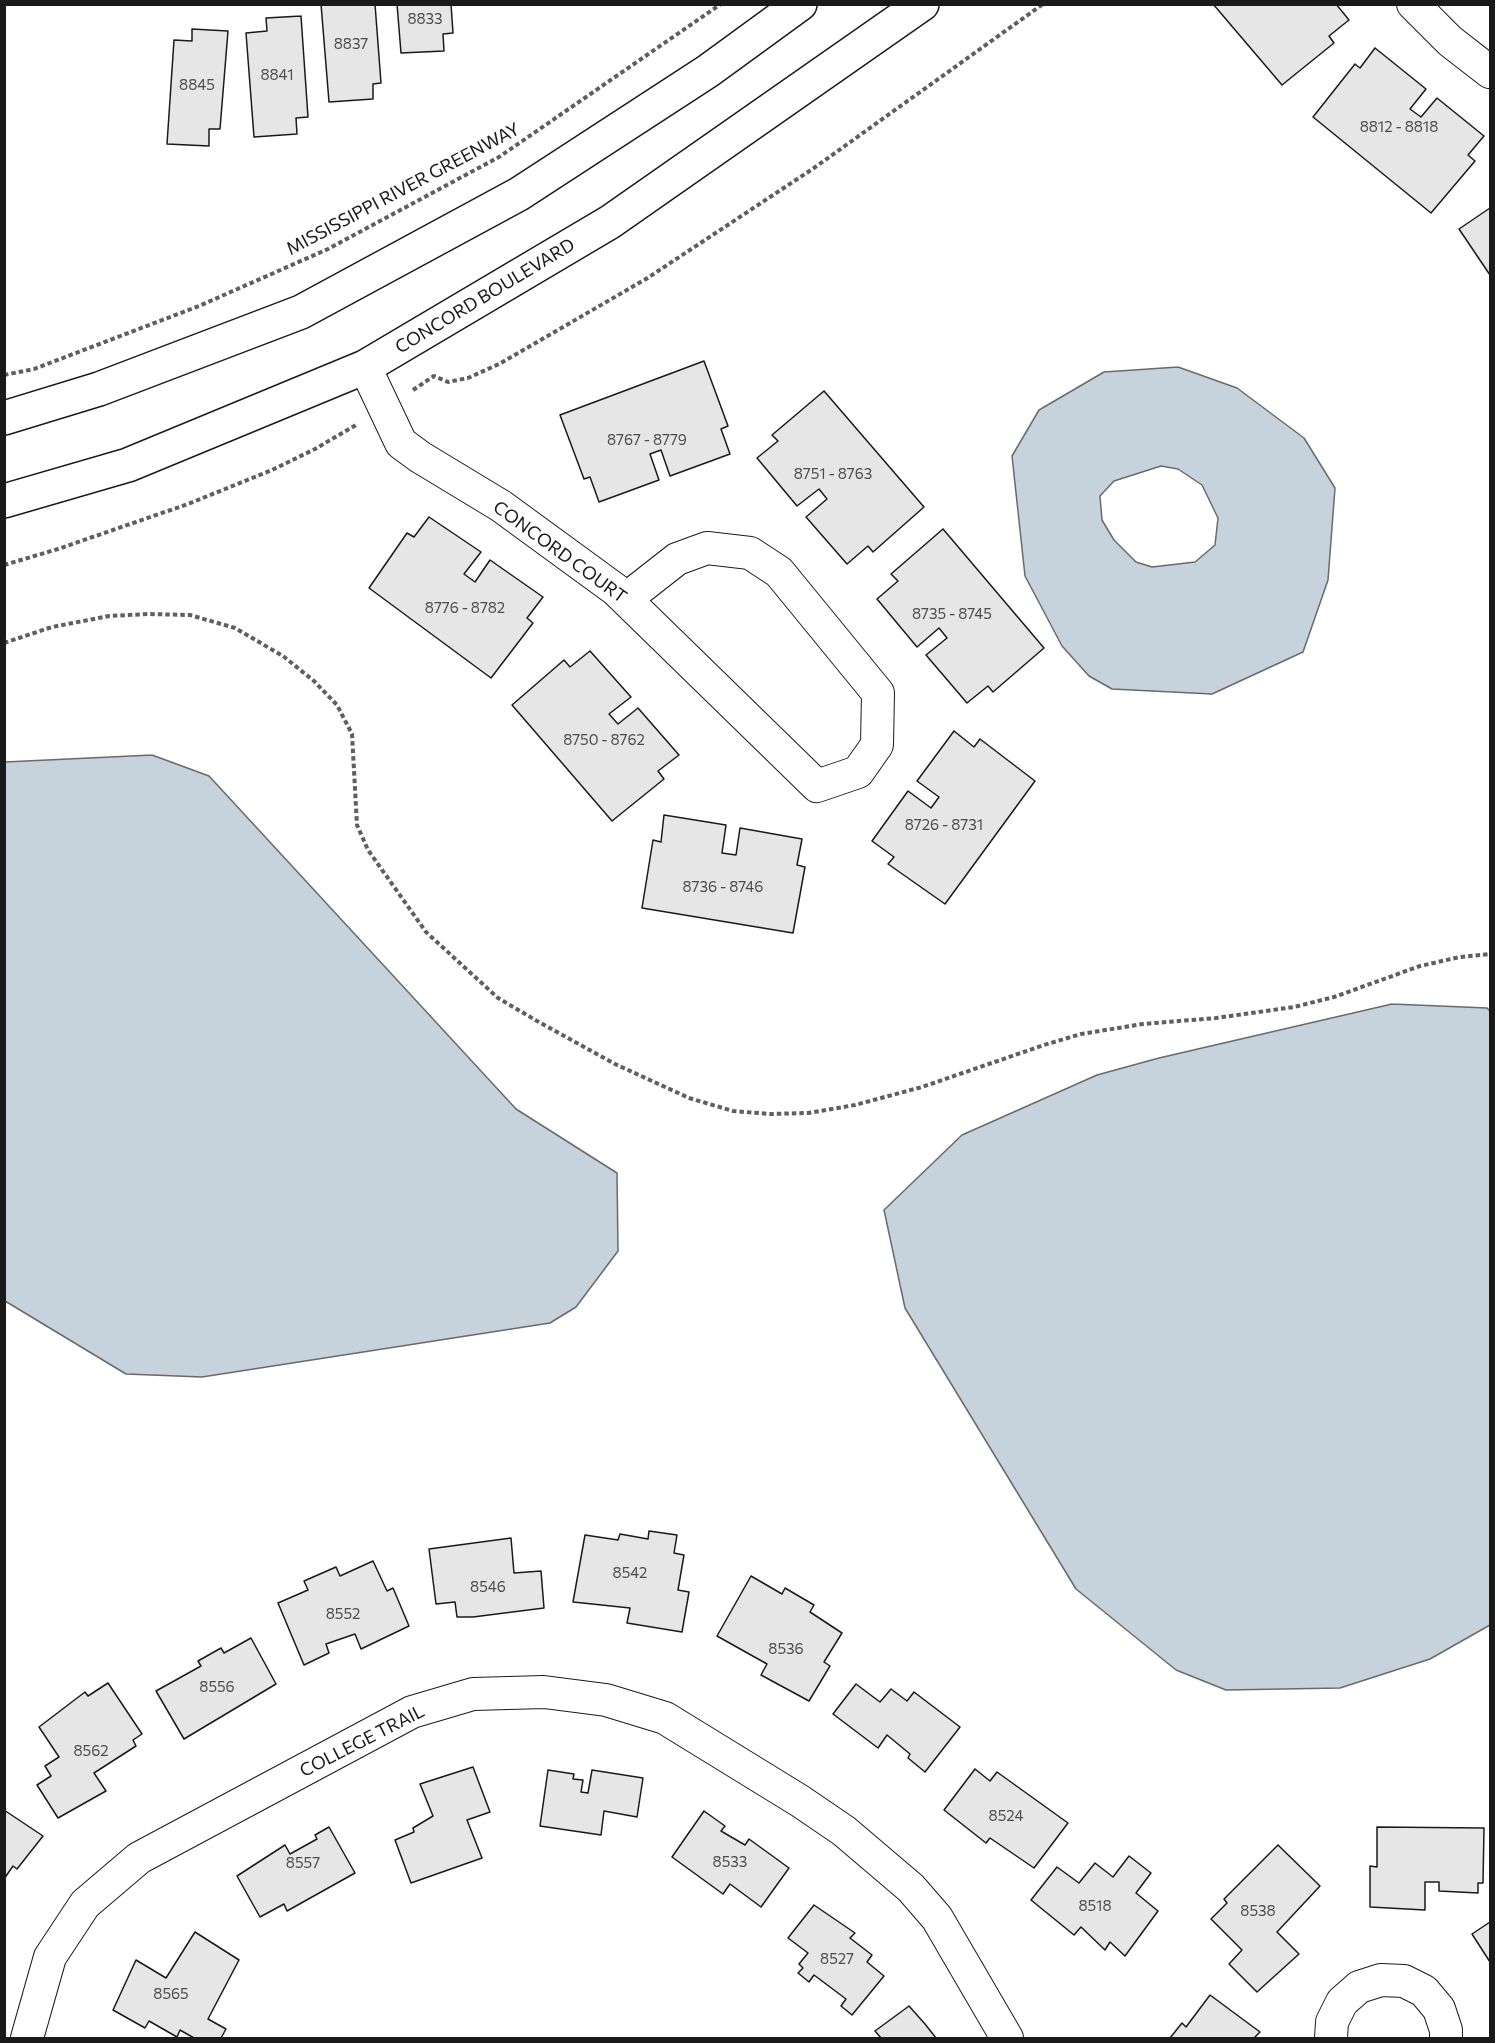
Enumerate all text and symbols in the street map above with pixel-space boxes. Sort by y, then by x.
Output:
house number: 8833 [407,10,443,28]
house number: 8837 [334,35,368,53]
house number: 8841 [260,66,294,84]
house number: 8845 [179,76,215,94]
street label: MISSISSIPPI RIVER GREENWAY [283,118,523,260]
house number: 8812 - 8818 [1360,118,1438,136]
street label: CONCORD BOULEVARD [391,234,579,358]
house number: 8767 - 8779 [607,431,687,449]
house number: 8751 - 8763 [794,465,872,483]
street label: CONCORD COURT [489,496,631,608]
house number: 8776 - 8782 [425,599,505,617]
house number: 8735 - 8745 [912,605,992,623]
house number: 8750 - 8762 [563,731,645,749]
house number: 8726 - 8731 [905,816,983,834]
house number: 8736 - 8746 [683,878,763,896]
house number: 8542 [613,1564,647,1582]
house number: 8546 [470,1578,506,1596]
house number: 8552 [326,1605,360,1623]
house number: 8536 [768,1640,804,1658]
house number: 8556 [199,1678,235,1696]
street label: COLLEGE TRAIL [296,1700,428,1782]
house number: 8562 [73,1742,109,1760]
house number: 8524 [989,1807,1023,1825]
house number: 8533 [713,1853,747,1871]
house number: 8557 [286,1854,320,1872]
house number: 8518 [1078,1897,1112,1915]
house number: 8538 [1240,1902,1276,1920]
house number: 8527 [820,1950,854,1968]
house number: 8565 [153,1985,189,2003]

